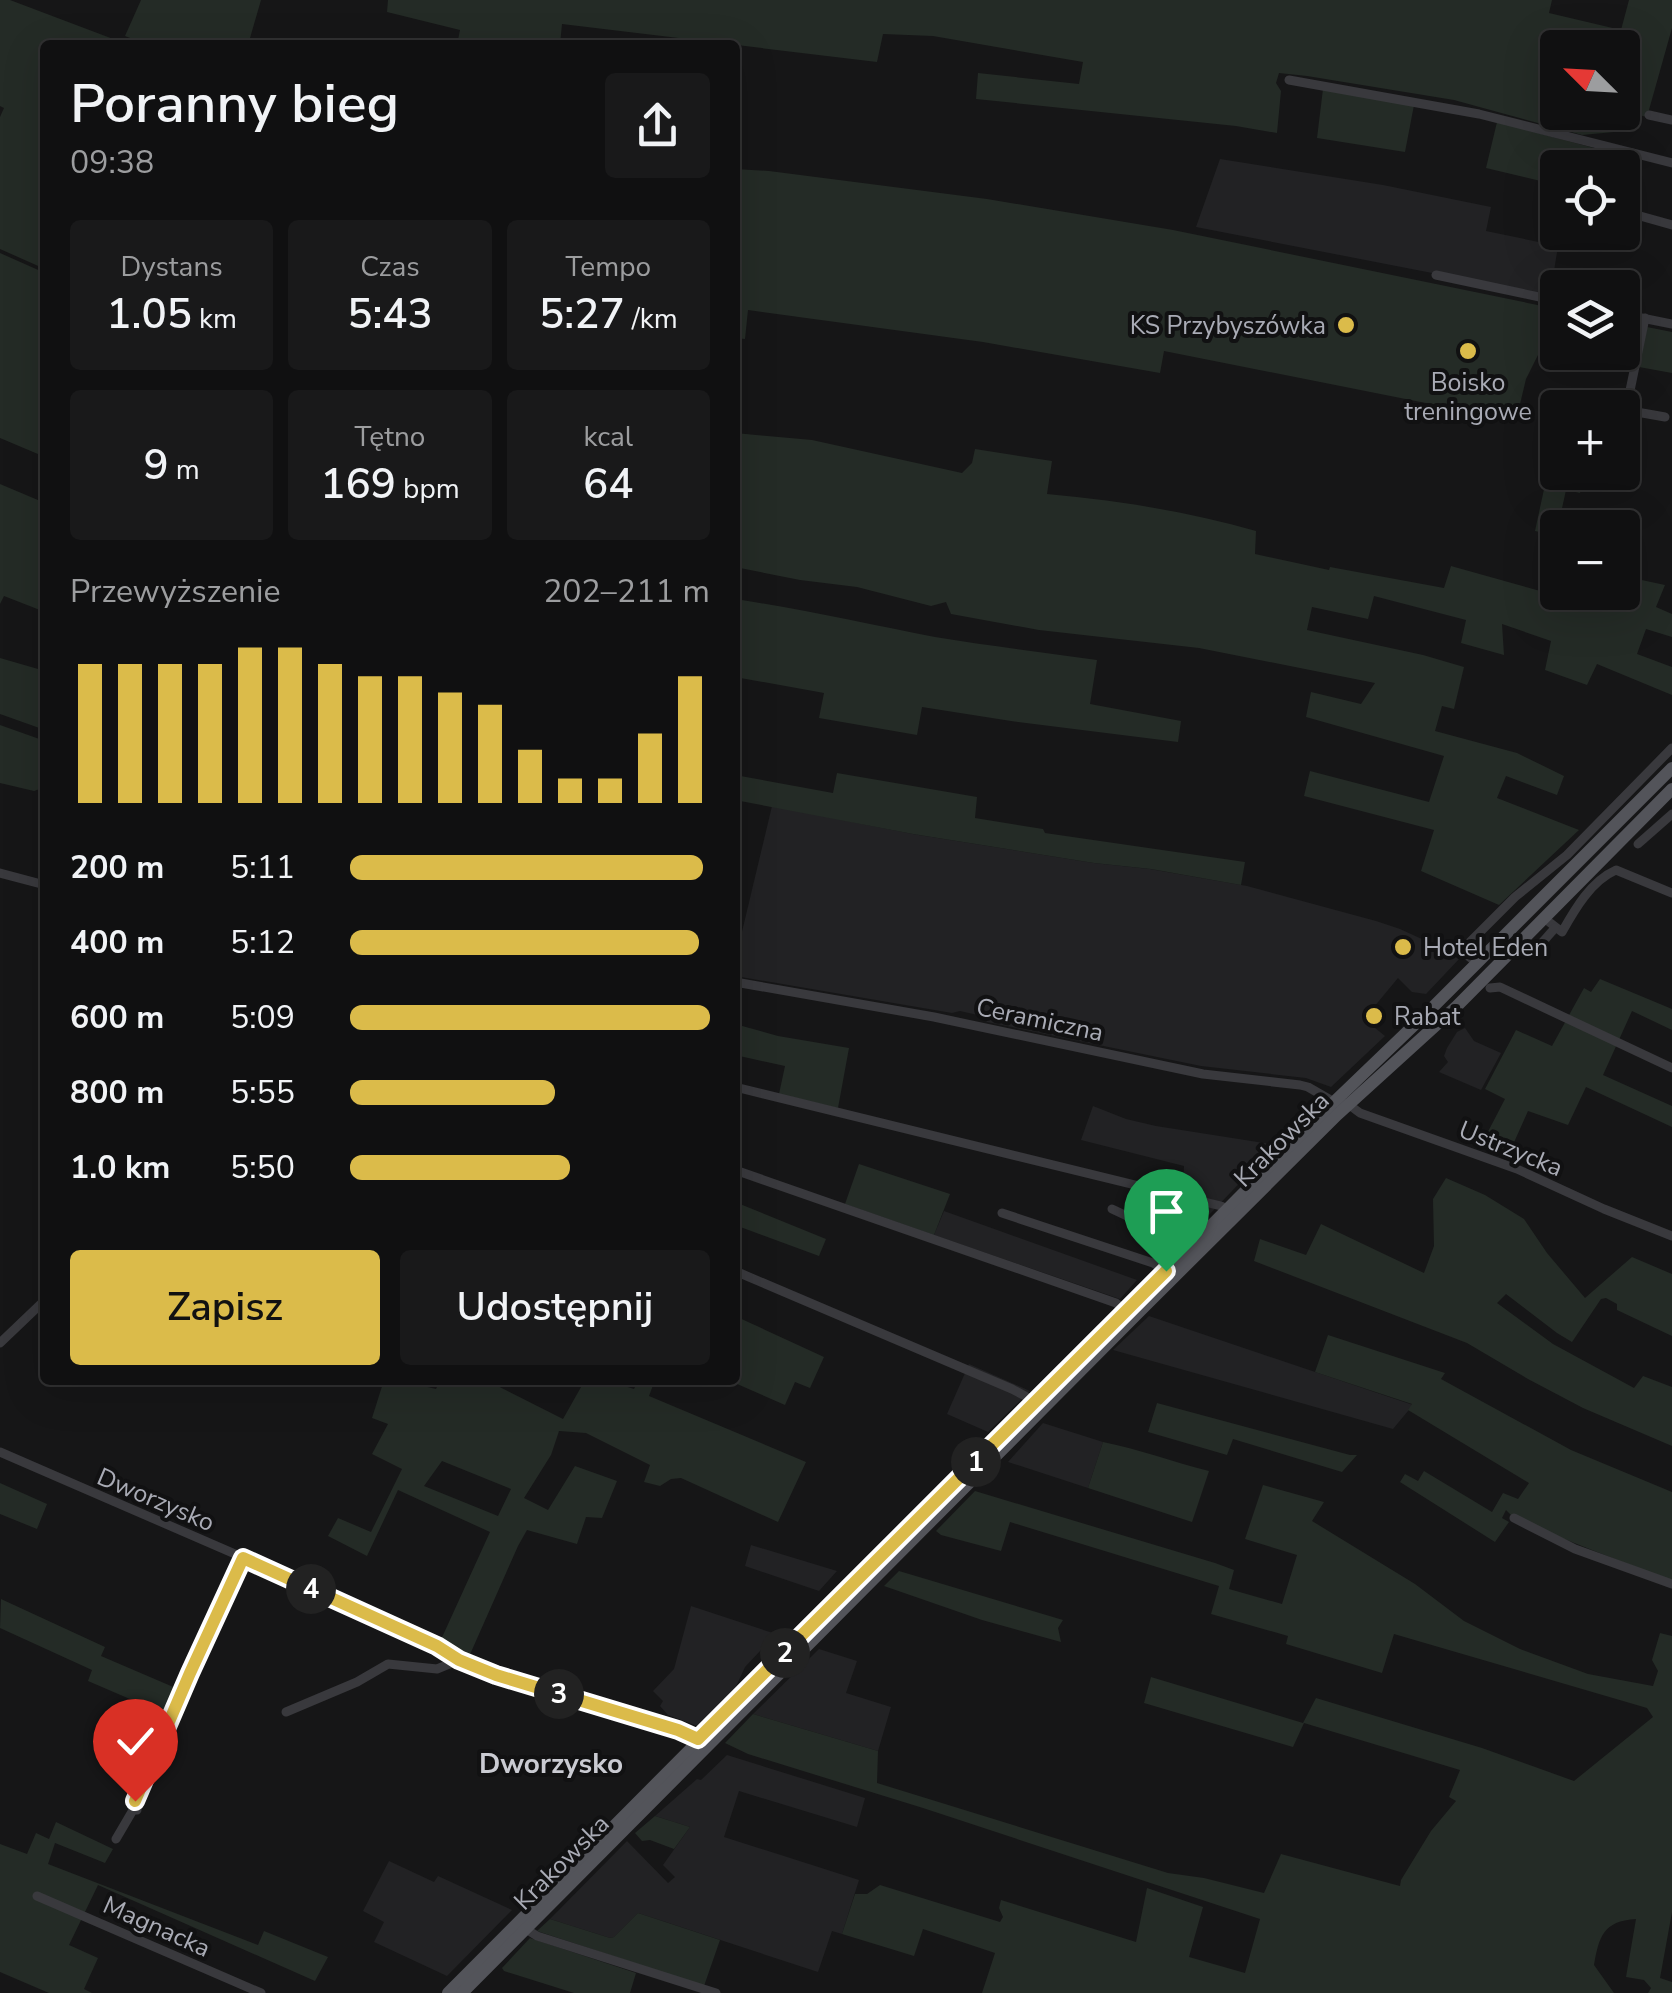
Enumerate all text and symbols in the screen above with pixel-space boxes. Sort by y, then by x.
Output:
north arrow [1540,30,1640,130]
map controls [1540,30,1640,610]
text: Poranny bieg [70,66,399,141]
button: share [605,73,710,178]
text: 09:38 [70,141,154,184]
button: locate [1540,150,1640,250]
text: Dystans [121,248,223,286]
text: Czas [360,248,420,286]
text: Tempo [566,248,651,286]
button: layers [1540,270,1640,370]
text: 1.05 [106,286,192,343]
text: 5:43 [347,286,433,343]
text: 5:27 [539,286,625,343]
text: km [192,300,237,338]
text: /km [625,300,678,338]
place label: KS Przybyszówka [1130,309,1326,343]
marker: KS Przybyszówka [1335,314,1357,336]
marker: Boisko treningowe [1457,340,1479,362]
place label: Boisko treningowe [1404,366,1532,429]
button: + [1540,390,1640,490]
text: Tętno [355,418,425,456]
text: kcal [584,418,633,456]
text: 9 [143,437,169,494]
text: m [169,451,200,489]
text: 169 [320,456,396,513]
text: 64 [583,456,634,513]
text: bpm [396,470,460,508]
button: − [1540,510,1640,610]
text: Przewyższenie [70,570,281,613]
text: 202–211 m [543,570,710,613]
text: 200 m [70,846,164,889]
text: 5:11 [230,846,295,889]
text: 400 m [70,921,164,964]
text: 5:12 [230,921,295,964]
place label: Hotel Eden [1423,931,1548,965]
marker: Hotel Eden [1392,936,1414,958]
street label: Ceramiczna [973,990,1106,1050]
text: 600 m [70,996,164,1039]
text: 5:09 [230,996,295,1039]
place label: Rabat [1394,1000,1461,1034]
marker: Rabat [1363,1005,1385,1027]
text: 800 m [70,1071,164,1114]
text: 5:55 [230,1071,295,1114]
street label: Krakowska [1227,1085,1337,1195]
street label: Ustrzycka [1454,1113,1568,1185]
text: 1.0 km [70,1146,170,1189]
text: 5:50 [230,1146,295,1189]
pin [1124,1169,1209,1272]
icon: arrive [1139,1184,1194,1239]
button: Zapisz [70,1250,380,1365]
button: Udostępnij [400,1250,710,1365]
pin: 1 [951,1437,1001,1487]
text: 1 [968,1443,984,1481]
street label: Dworzysko [92,1460,220,1540]
pin: 4 [286,1564,336,1614]
text: 4 [303,1570,319,1608]
pin: 2 [760,1628,810,1678]
text: 2 [777,1634,793,1672]
pin: 3 [534,1669,584,1719]
text: 3 [551,1675,567,1713]
pin [93,1699,178,1802]
icon: check [108,1714,163,1769]
district label: Dworzysko [479,1745,623,1783]
street label: Krakowska [507,1808,617,1918]
street label: Magnacka [98,1888,216,1966]

